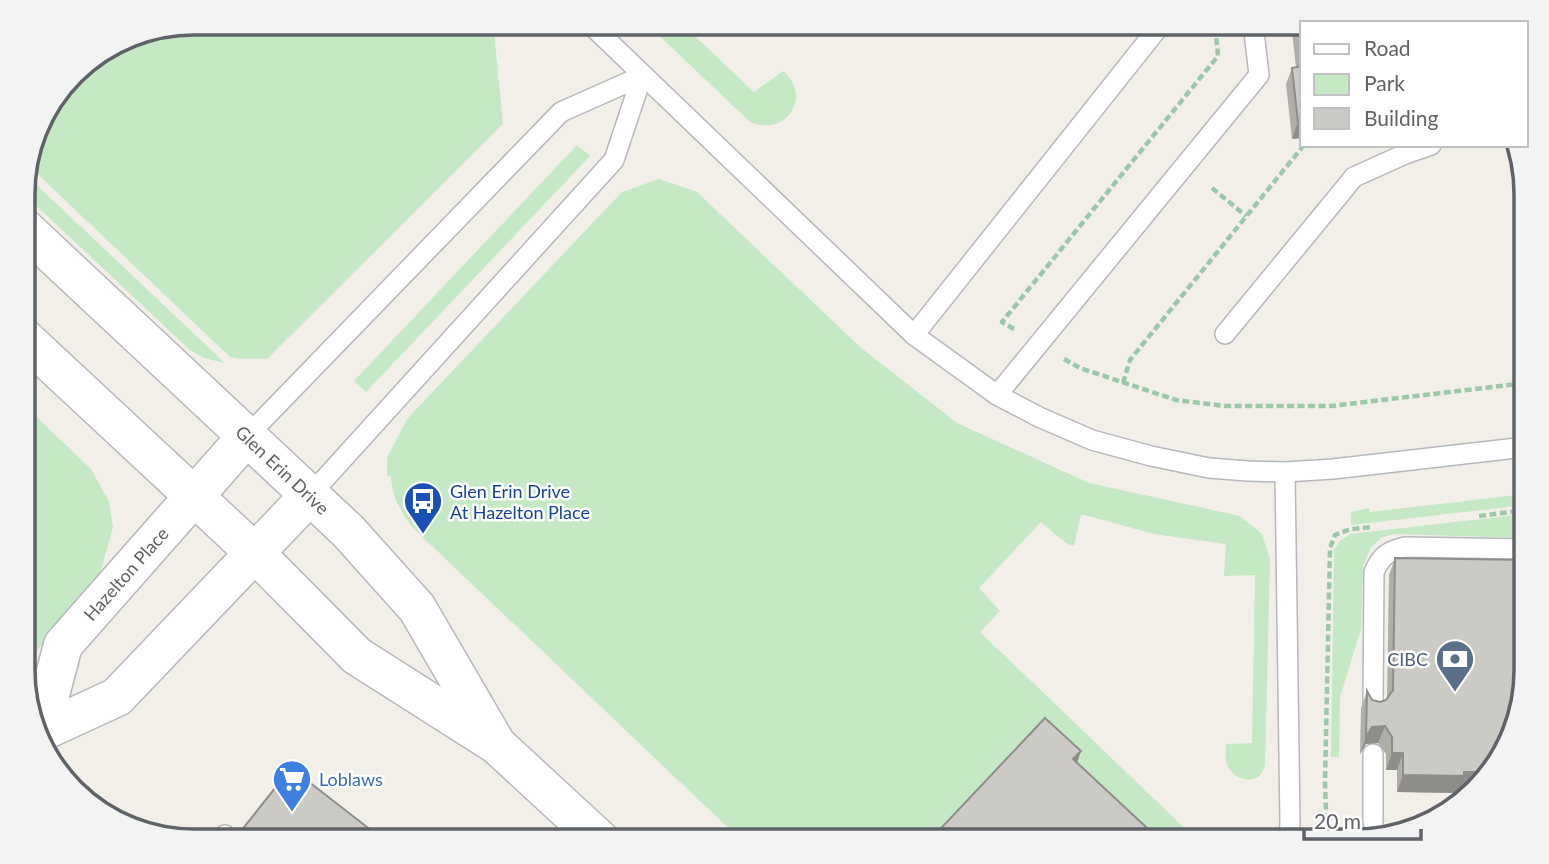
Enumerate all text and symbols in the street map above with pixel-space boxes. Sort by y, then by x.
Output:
legend [1300,21,1528,147]
text: Road [1364,35,1411,60]
text: Park [1364,70,1405,95]
text: Building [1364,105,1439,130]
street label: Glen Erin Drive [231,421,334,519]
bus stop icon: Glen Erin Drive At Hazelton Place [402,480,444,535]
place label: Glen Erin Drive At Hazelton Place [450,480,590,523]
street label: Hazelton Place [79,522,173,625]
bank icon: CIBC [1434,638,1476,693]
place label: CIBC [1387,648,1428,670]
supermarket icon: Loblaws [271,758,313,813]
place label: Loblaws [319,768,383,790]
scale bar [1304,798,1421,842]
text: 20 m [1314,808,1361,833]

